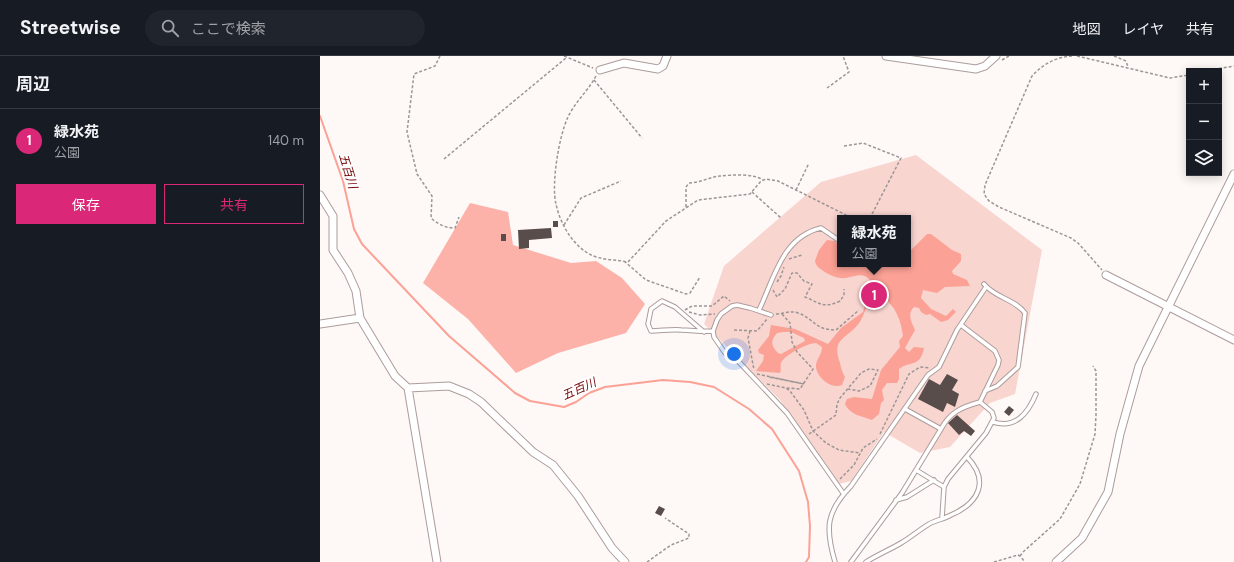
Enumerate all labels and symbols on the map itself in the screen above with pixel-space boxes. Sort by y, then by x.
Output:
water label: 五百川 [335,151,361,192]
pin: 1 [861,280,887,310]
your location [724,344,744,364]
water label: 五百川 [559,374,601,404]

